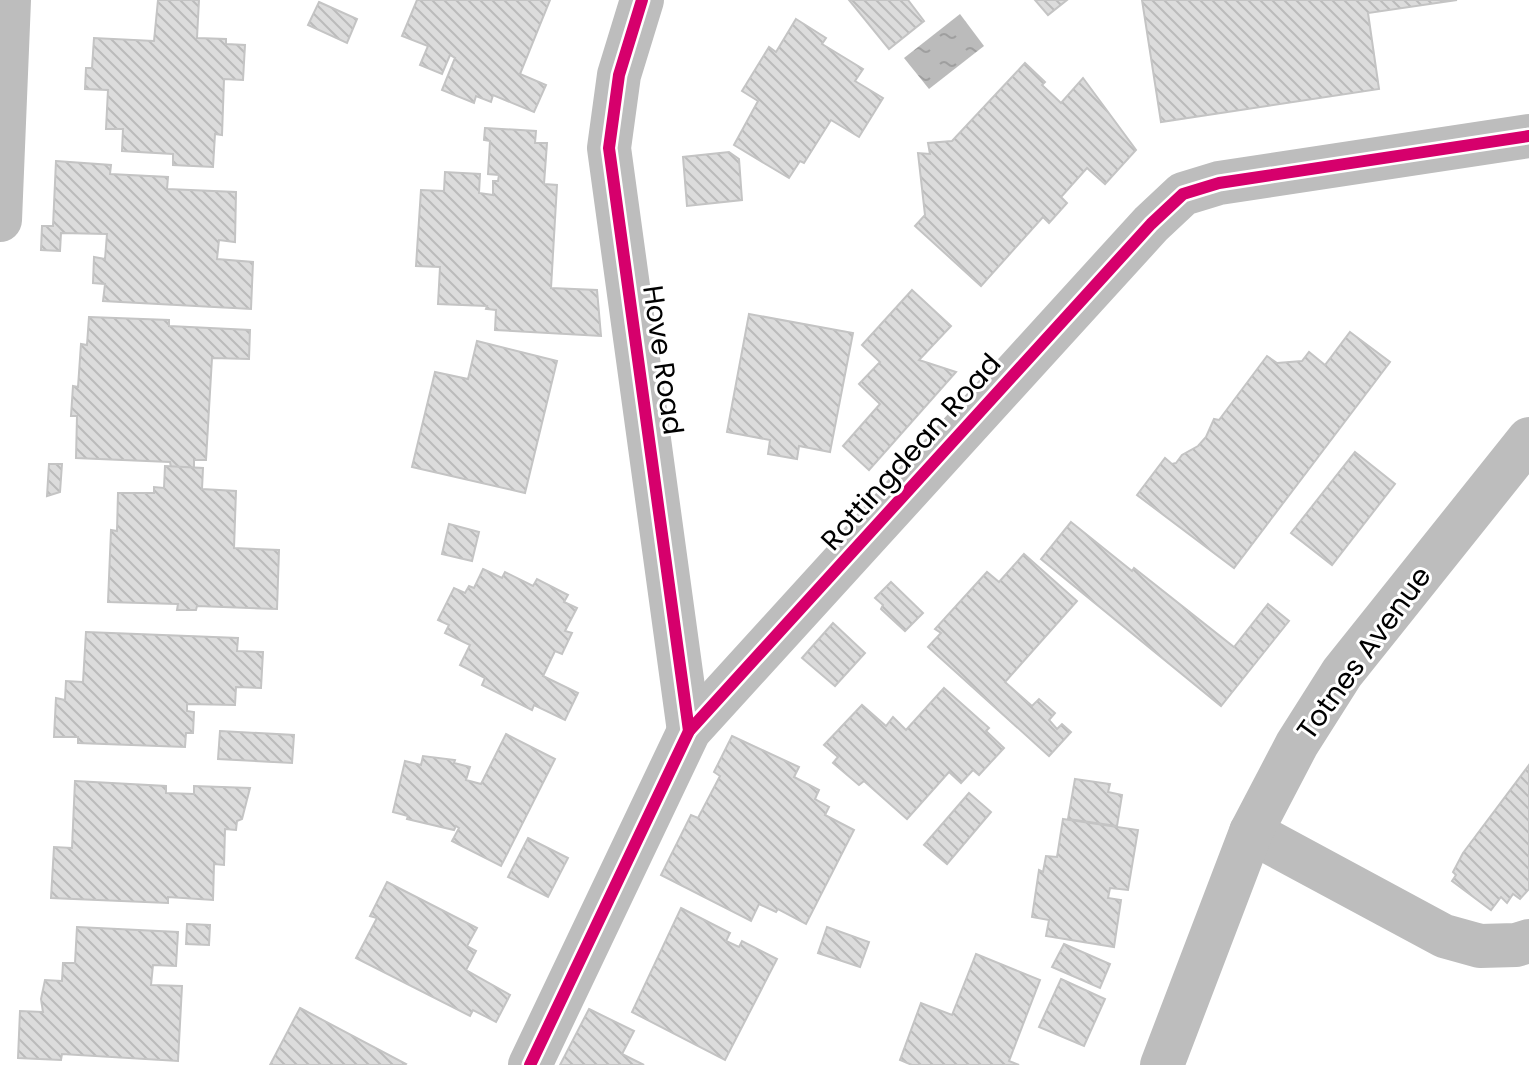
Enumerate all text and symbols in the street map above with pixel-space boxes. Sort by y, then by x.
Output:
street label: Hove Road [633,283,693,437]
street label: Rottingdean Road [812,345,1010,559]
street label: Totnes Avenue [1288,558,1440,748]

